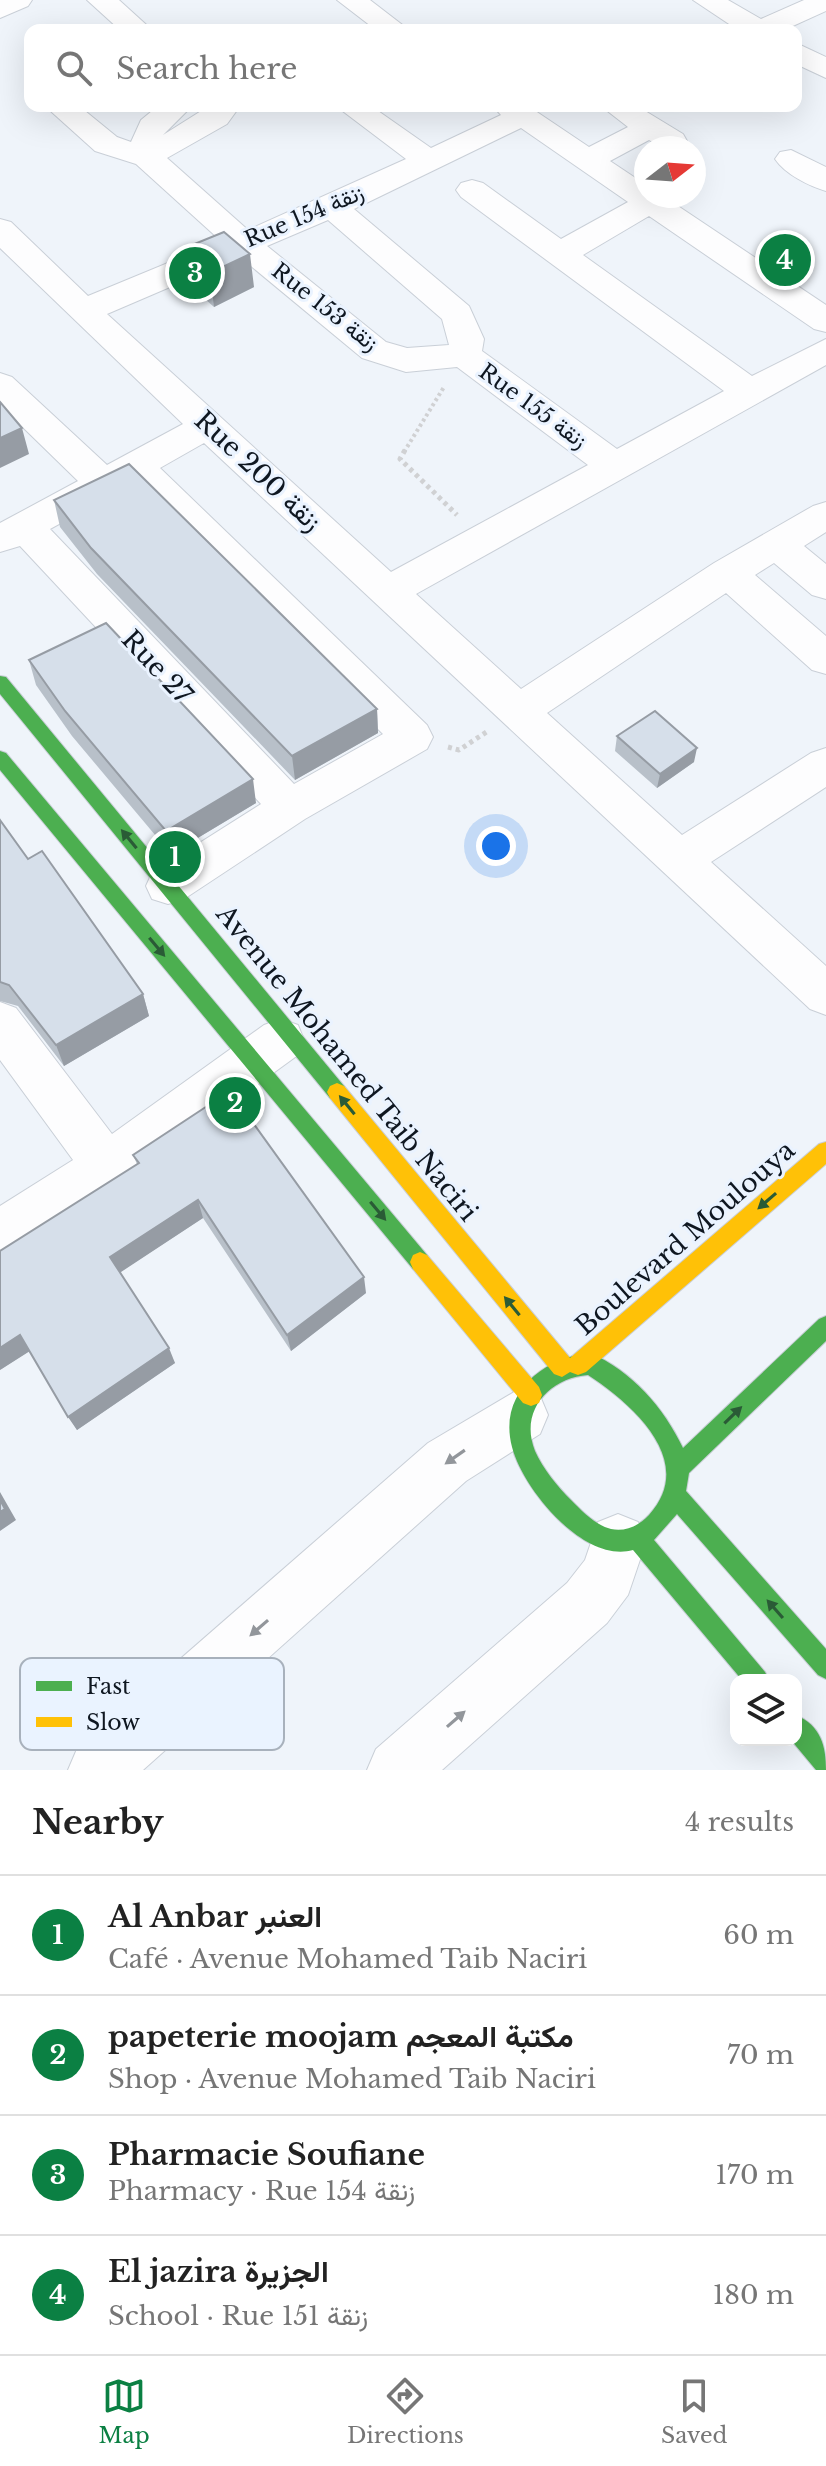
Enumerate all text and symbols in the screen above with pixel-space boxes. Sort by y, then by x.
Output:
search box [24,24,802,112]
icon: search [52,46,96,90]
text: Search here [116,50,297,87]
north arrow [634,136,706,208]
street label: Rue 154 زنقة [240,179,368,253]
pin: 4 [759,230,811,290]
pin: 3 [169,243,221,303]
street label: Rue 153 زنقة [266,257,384,357]
street label: Rue 155 زنقة [474,358,592,454]
street label: Rue 200 زنقة [188,404,328,538]
street label: Rue 27 [115,623,200,711]
your location [476,826,516,866]
pin: 1 [149,827,201,887]
one-way arrow [121,829,138,849]
street label: Avenue Mohamed Taib Naciri [209,898,485,1228]
one-way arrow [148,937,165,957]
pin: 2 [209,1073,261,1133]
one-way arrow [339,1094,356,1115]
street label: Boulevard Moulouya [569,1134,802,1342]
one-way arrow [757,1192,777,1210]
one-way arrow [369,1201,386,1221]
one-way arrow [504,1296,521,1316]
one-way arrow [724,1406,743,1424]
one-way arrow [445,1449,466,1464]
one-way arrow [766,1599,784,1618]
one-way arrow [250,1619,270,1636]
legend [20,1658,284,1750]
text: Fast [86,1673,131,1700]
map controls [730,1674,802,1746]
button: layers [730,1674,802,1746]
text: Slow [86,1709,140,1736]
one-way arrow [446,1710,466,1728]
text: Nearby [32,1801,164,1843]
text: 4 results [685,1806,794,1838]
text: Al Anbar العنبر [108,1898,322,1935]
text: 1 [52,1919,64,1951]
text: 60 m [723,1919,794,1951]
text: Café · Avenue Mohamed Taib Naciri [108,1943,587,1975]
text: papeterie moojam مكتبة المعجم [108,2018,574,2055]
text: 2 [50,2039,66,2071]
text: 70 m [727,2039,794,2071]
text: Shop · Avenue Mohamed Taib Naciri [108,2063,596,2095]
text: Pharmacie Soufiane [108,2136,425,2173]
text: 3 [50,2159,66,2191]
text: 170 m [715,2159,794,2191]
text: Pharmacy · Rue 154 زنقة [108,2175,415,2207]
text: El jazira الجزيرة [108,2253,329,2290]
text: 4 [49,2279,67,2311]
text: 180 m [713,2279,794,2311]
text: School · Rue 151 زنقة [108,2300,368,2332]
tab: Map [99,2374,150,2449]
tab: Directions [347,2374,464,2449]
tab: Saved [661,2374,727,2449]

